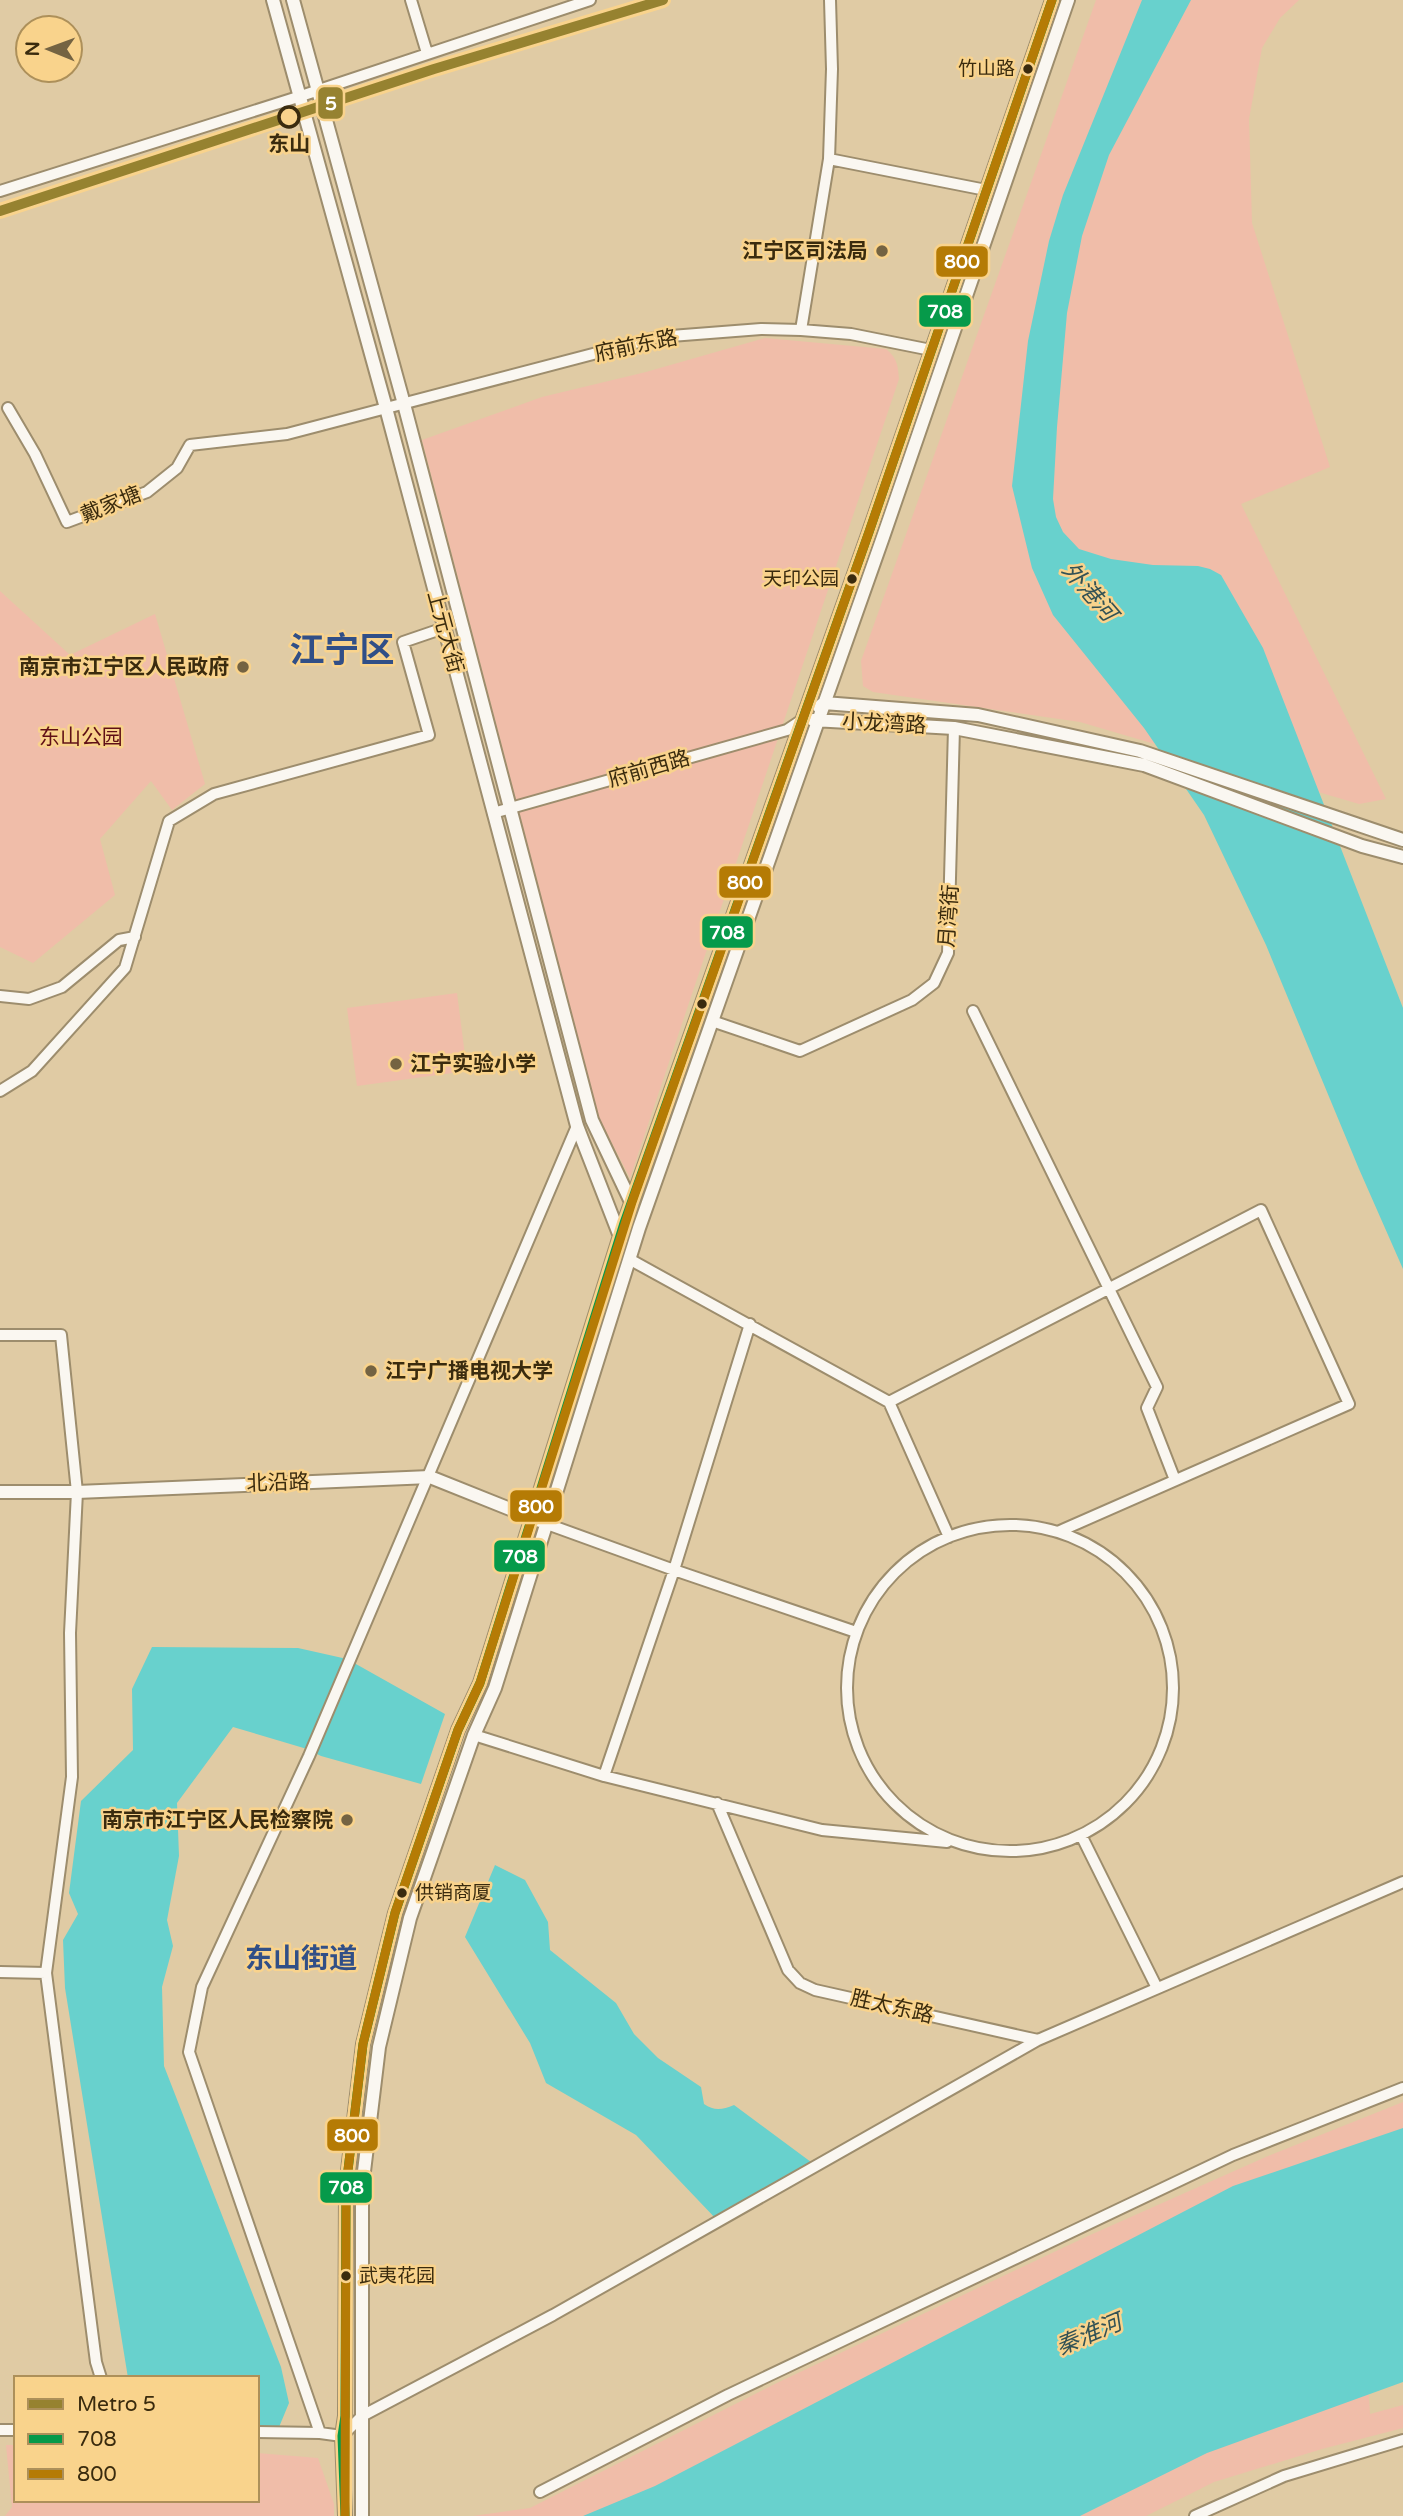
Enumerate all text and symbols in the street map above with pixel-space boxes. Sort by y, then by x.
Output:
north arrow [14,14,84,84]
text: N [22,41,44,57]
place label: 竹山路 [958,58,1015,80]
marker: 竹山路 [1021,62,1035,76]
line badge: 5 [317,86,344,120]
text: 5 [325,93,337,115]
marker: 东山 [278,106,300,128]
place label: 东山 [268,132,310,157]
place label: 江宁区司法局 [742,239,868,264]
marker: 江宁区司法局 [874,243,890,259]
line badge: 800 [935,245,989,278]
text: 800 [944,251,980,273]
line badge: 708 [918,294,972,328]
text: 708 [927,301,963,323]
street label: 府前东路 [592,325,680,367]
street label: 戴家塘 [77,482,145,528]
water label: 外港河 [1056,557,1125,630]
place label: 天印公园 [763,568,839,590]
marker: 天印公园 [845,572,859,586]
street label: 上元大街 [422,588,468,676]
district label: 江宁区 [289,630,395,672]
place label: 南京市江宁区人民政府 [19,655,229,680]
marker: 南京市江宁区人民政府 [235,659,251,675]
street label: 小龙湾路 [841,709,927,739]
park label: 东山公园 [39,725,123,750]
street label: 府前西路 [605,745,693,793]
line badge: 800 [718,865,772,899]
text: 800 [727,872,763,894]
street label: 月湾街 [934,884,964,948]
line badge: 708 [701,915,754,949]
text: 708 [709,922,745,944]
unlabelled marker [695,997,709,1011]
place label: 江宁实验小学 [410,1052,536,1077]
marker: 江宁实验小学 [388,1056,404,1072]
place label: 江宁广播电视大学 [385,1359,553,1384]
marker: 江宁广播电视大学 [363,1363,379,1379]
street label: 北沿路 [246,1469,310,1497]
line badge: 800 [509,1489,563,1523]
text: 800 [518,1496,554,1518]
line badge: 708 [493,1539,546,1573]
text: 708 [502,1546,538,1568]
place label: 南京市江宁区人民检察院 [102,1808,333,1833]
marker: 南京市江宁区人民检察院 [339,1812,355,1828]
place label: 供销商厦 [415,1882,491,1904]
marker: 供销商厦 [395,1886,409,1900]
district label: 东山街道 [245,1942,357,1976]
street label: 胜太东路 [848,1985,936,2029]
line badge: 800 [326,2118,379,2152]
text: 800 [334,2125,370,2147]
line badge: 708 [319,2171,373,2204]
text: 708 [328,2177,364,2199]
place label: 武夷花园 [359,2265,435,2287]
marker: 武夷花园 [339,2269,353,2283]
water label: 秦淮河 [1052,2307,1130,2361]
legend [14,2376,259,2502]
text: Metro 5 [77,2392,156,2417]
text: 708 [77,2427,117,2452]
text: 800 [77,2462,117,2487]

